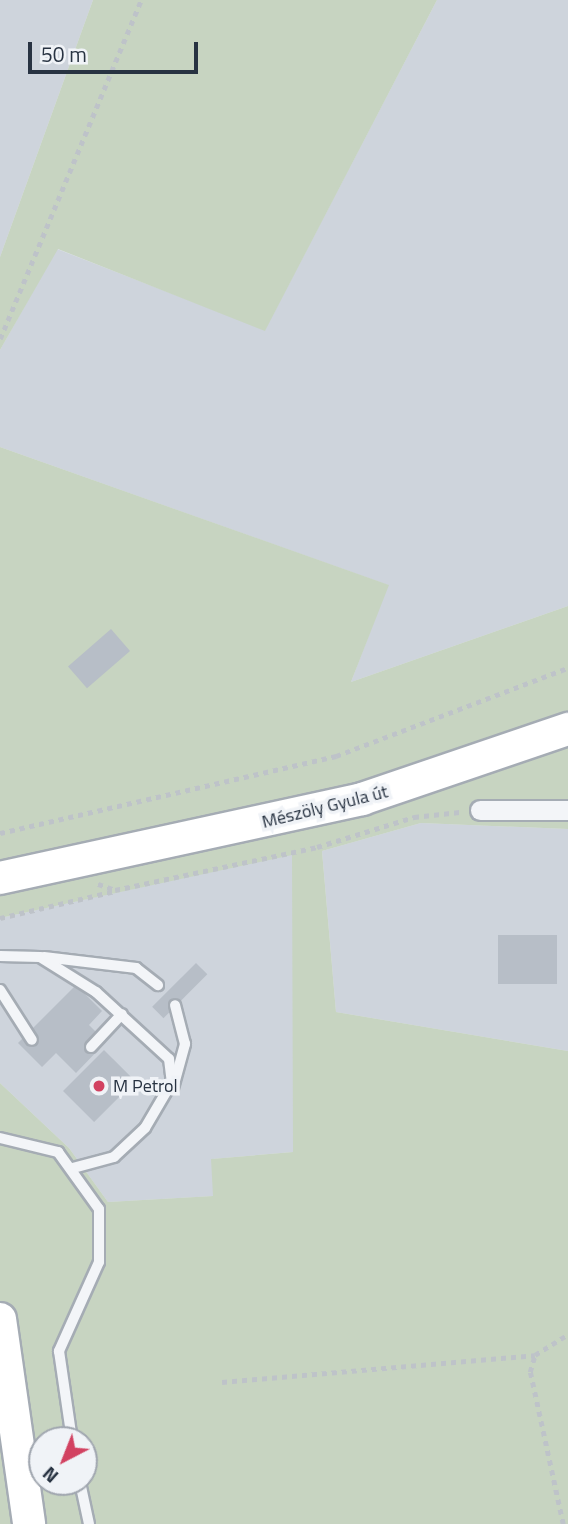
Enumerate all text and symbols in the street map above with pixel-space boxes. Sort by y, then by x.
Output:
scale bar [32,28,201,72]
text: 50 m [41,38,87,70]
street label: Mészöly Gyula út [260,781,390,833]
place label: M Petrol [113,1075,178,1097]
marker: M Petrol [91,1078,107,1094]
north arrow [28,1426,98,1496]
text: N [35,1460,65,1491]

